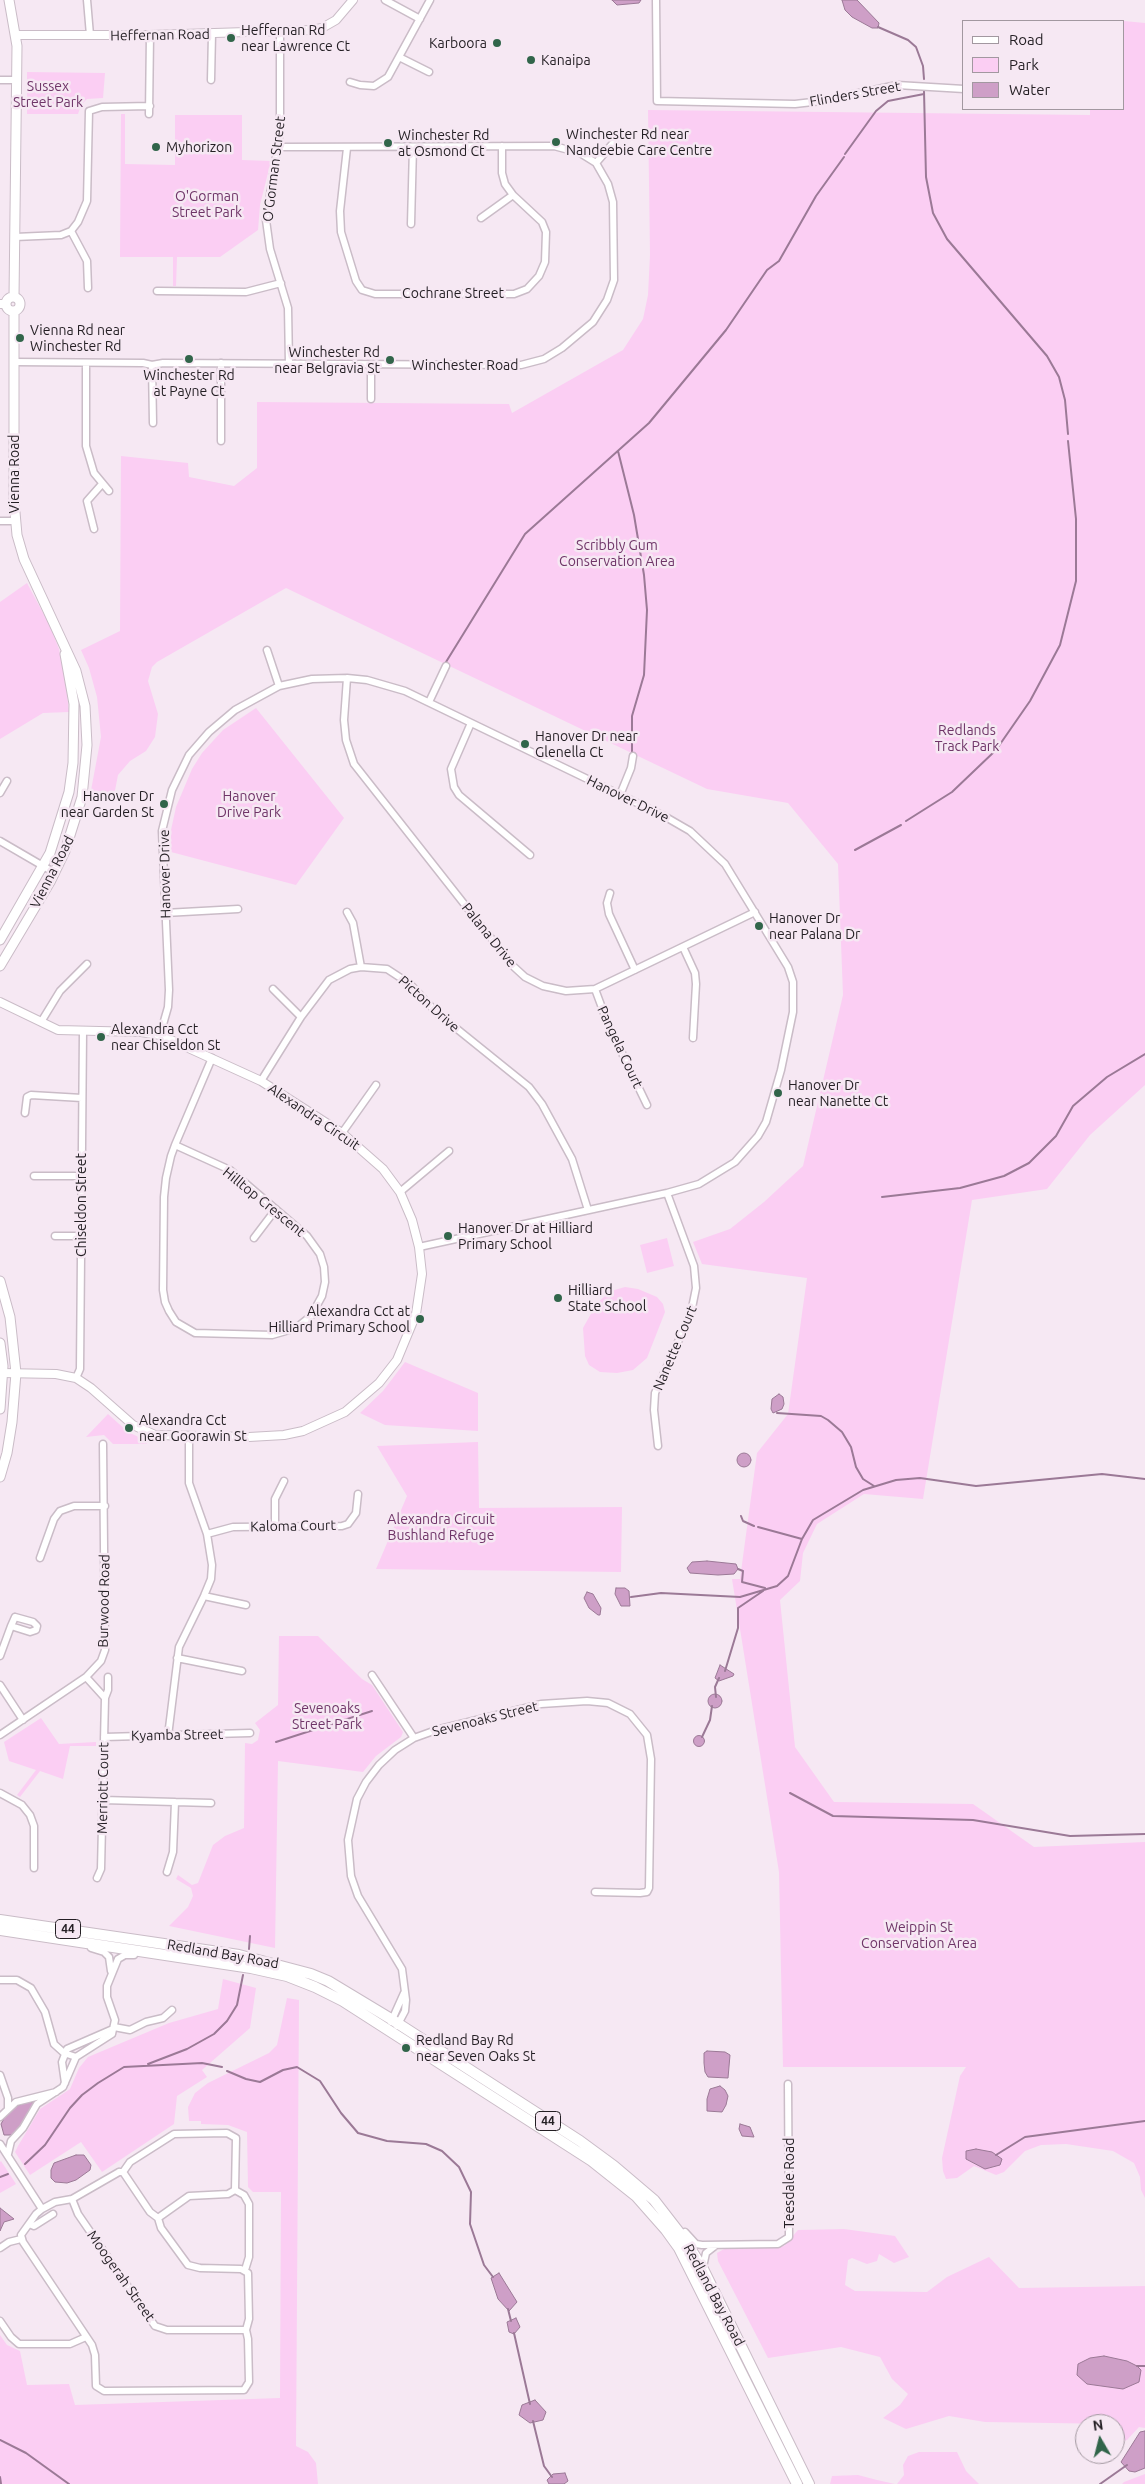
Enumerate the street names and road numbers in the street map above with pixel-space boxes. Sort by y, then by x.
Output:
street label: Heffernan Road [110,26,210,44]
street label: Flinders Street [808,78,902,110]
street label: O'Gorman Street [259,115,289,223]
street label: Cochrane Street [402,285,504,301]
street label: Winchester Road [412,357,518,373]
street label: Vienna Road [6,434,22,514]
street label: Hanover Drive [584,772,672,826]
street label: Hanover Drive [156,829,174,919]
street label: Vienna Road [27,833,77,911]
street label: Palana Drive [458,899,520,971]
street label: Picton Drive [395,972,463,1036]
street label: Pangela Court [594,1003,646,1091]
street label: Alexandra Circuit [265,1080,363,1154]
street label: Chiseldon Street [73,1153,89,1257]
street label: Hilltop Crescent [219,1164,309,1240]
street label: Nanette Court [650,1303,700,1393]
street label: Kaloma Court [250,1517,336,1535]
street label: Burwood Road [95,1554,113,1648]
street label: Sevenoaks Street [430,1698,540,1740]
street label: Kyamba Street [131,1726,223,1744]
street label: Merriott Court [94,1742,112,1834]
road number: 44 [56,1920,80,1938]
street label: Redland Bay Road [166,1936,280,1972]
road number: 44 [536,2112,560,2130]
street label: Teesdale Road [781,2138,797,2228]
street label: Moogerah Street [83,2227,159,2325]
street label: Redland Bay Road [680,2241,748,2349]

